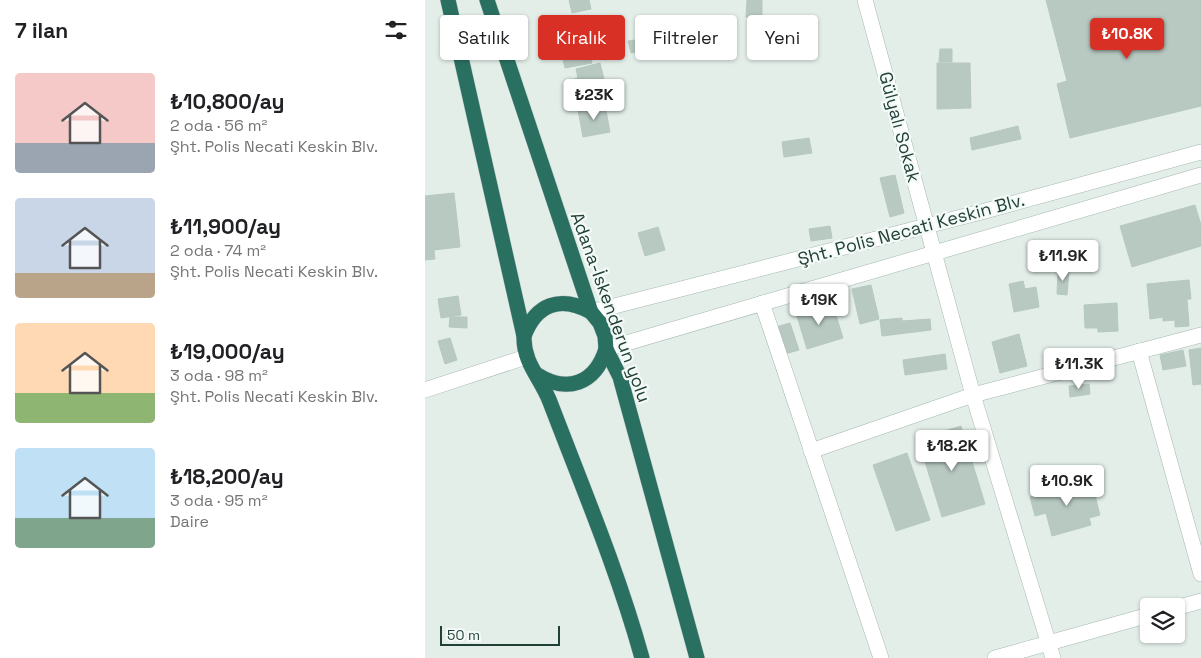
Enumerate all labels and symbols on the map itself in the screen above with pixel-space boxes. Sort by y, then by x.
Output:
pin: ₺10.8K [1086,18,1168,60]
street label: Gülyalı Sokak [874,69,926,185]
pin: ₺23K [564,78,624,121]
street label: Şht. Polis Necati Keskin Blv. [795,188,1027,270]
street label: Adana-İskenderun yolu [566,209,656,405]
pin: ₺11.9K [1022,240,1104,282]
pin: ₺19K [789,284,849,326]
pin: ₺11.3K [1038,348,1120,390]
pin: ₺18.2K [911,430,993,472]
pin: ₺10.9K [1026,464,1108,507]
scale bar [440,623,560,646]

